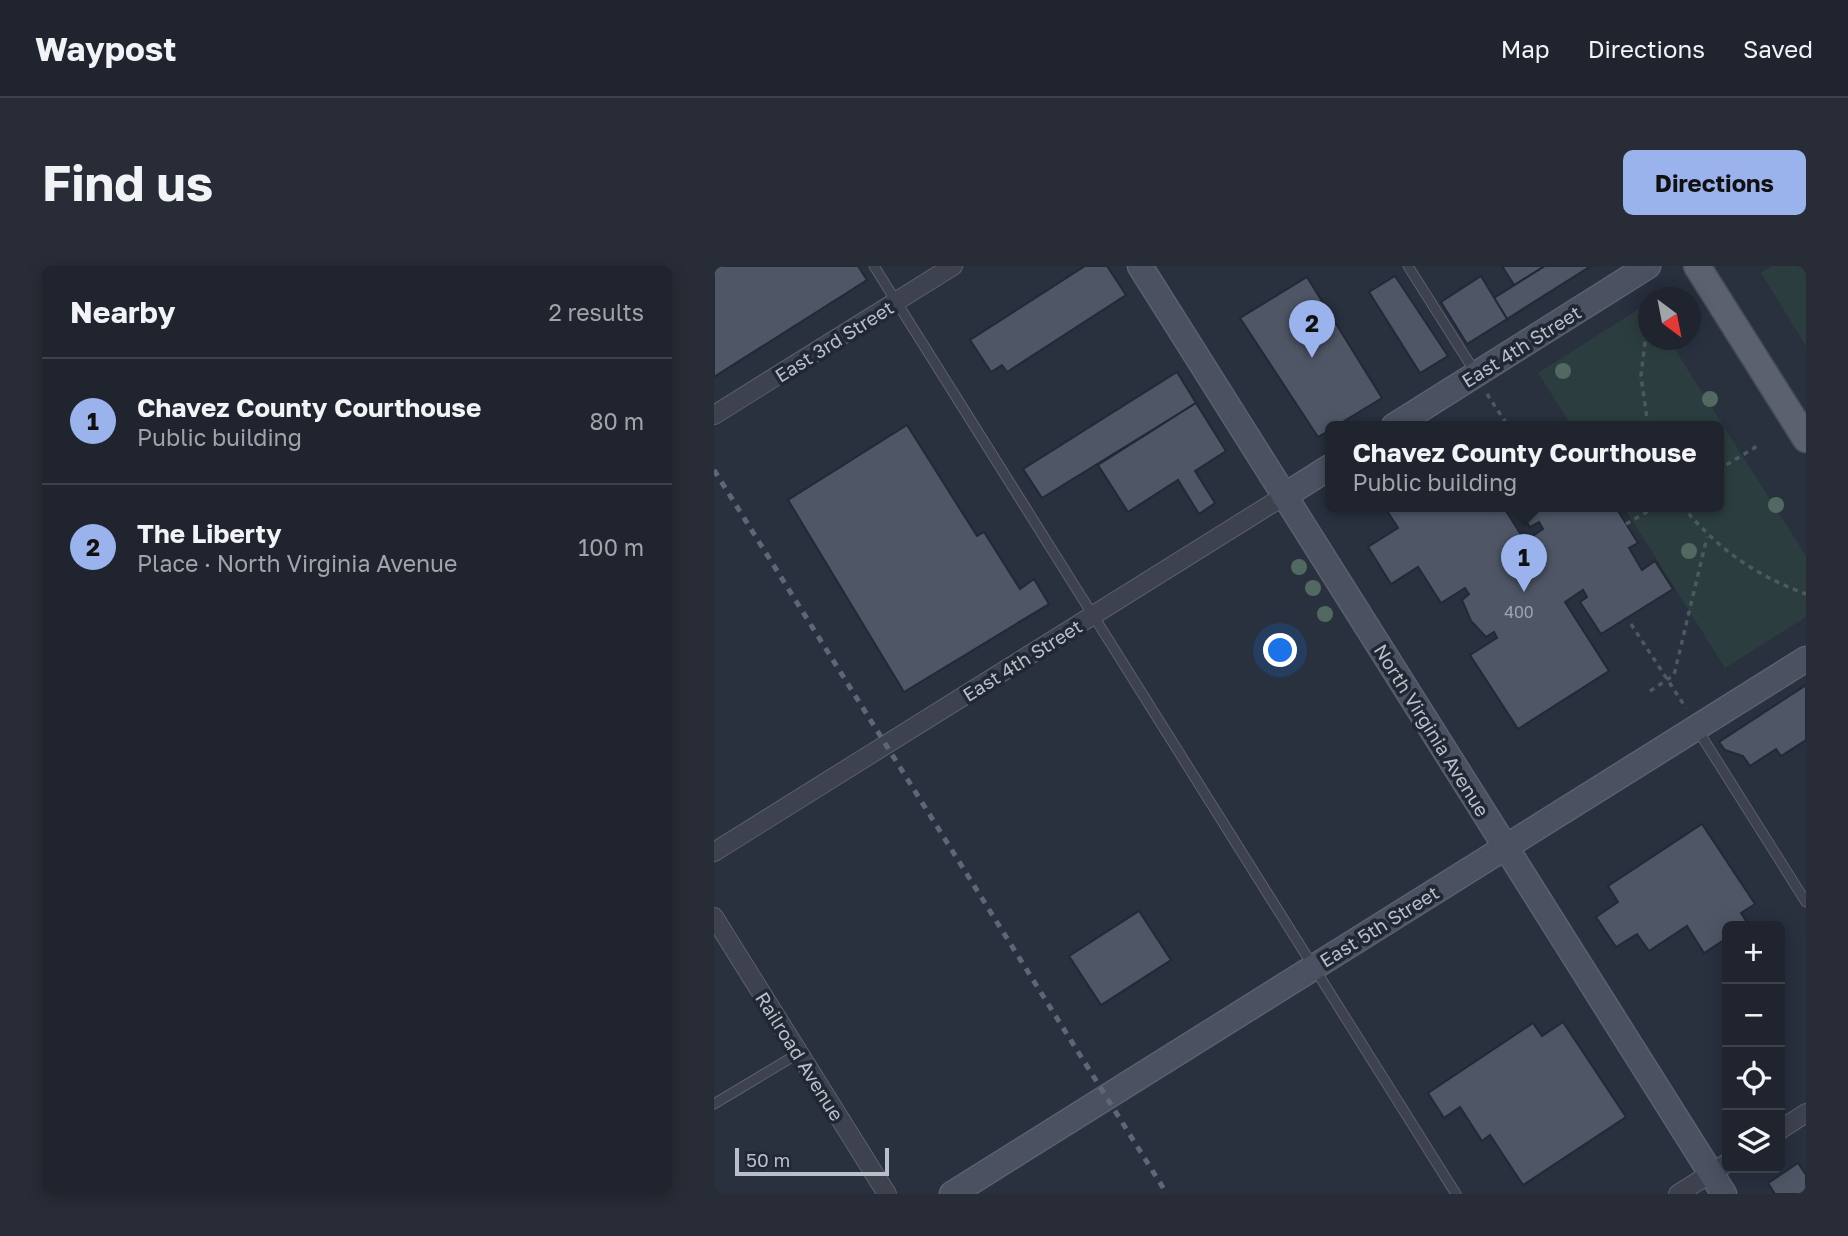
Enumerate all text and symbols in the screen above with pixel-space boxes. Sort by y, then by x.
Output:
text: Waypost [35,29,176,68]
text: Map [1501,34,1550,63]
text: Directions [1588,34,1705,63]
text: Saved [1743,34,1813,63]
button: Directions [1623,150,1806,215]
text: Find us [42,153,213,212]
north arrow [1638,287,1701,350]
text: Nearby [70,294,175,330]
street label: East 3rd Street [770,295,898,387]
text: 2 results [548,298,644,326]
pin: 2 [1289,300,1335,358]
street label: East 4th Street [1457,300,1585,392]
text: Chavez County Courthouse [137,392,481,423]
text: 1 [87,407,99,435]
text: 80 m [590,407,644,435]
popup [1325,421,1724,512]
text: Public building [137,423,302,451]
text: Chavez County Courthouse [1352,437,1697,468]
text: Public building [1352,468,1517,496]
text: The Liberty [137,518,282,549]
text: 2 [86,533,100,561]
text: 100 m [578,533,644,561]
pin: 1 [1501,534,1547,592]
text: Place · North Virginia Avenue [137,549,457,577]
house number: 400 [1504,602,1534,622]
street label: East 4th Street [958,614,1086,706]
your location [1263,633,1297,667]
street label: North Virginia Avenue [1370,640,1494,820]
street label: East 5th Street [1315,880,1443,972]
map controls [1722,921,1785,1173]
button: + [1722,921,1785,984]
button: − [1722,984,1785,1047]
street label: Railroad Avenue [751,987,849,1125]
button: locate [1722,1047,1785,1110]
button: layers [1722,1110,1785,1173]
scale bar [735,1145,889,1177]
text: 50 m [746,1148,790,1171]

